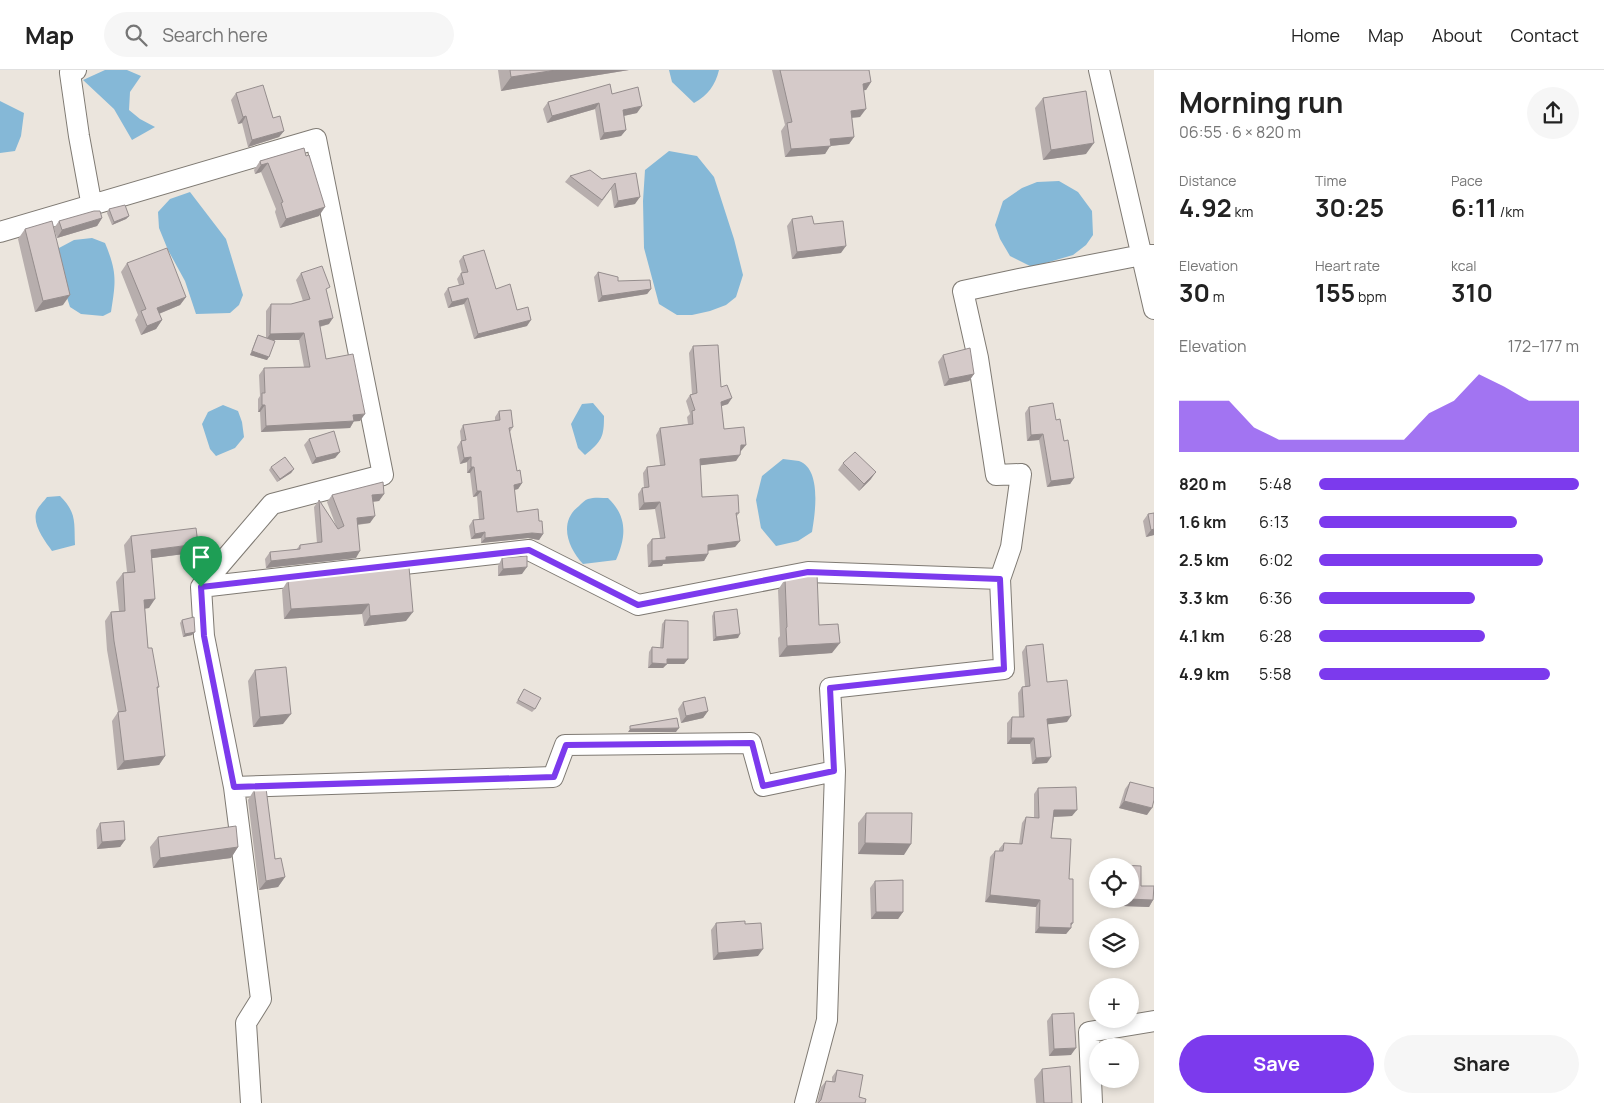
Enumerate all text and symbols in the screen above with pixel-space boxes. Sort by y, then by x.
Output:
search box [104,12,454,57]
text: Map [25,18,74,51]
icon: search [122,21,150,49]
text: Search here [162,22,268,48]
text: Home [1291,23,1340,47]
text: Map [1368,23,1404,47]
text: About [1432,23,1482,47]
text: Contact [1510,23,1579,47]
text: Morning run [1179,83,1343,121]
button: share [1527,87,1579,139]
text: 06:55 · 6 × 820 m [1179,121,1301,143]
text: Distance [1179,171,1236,190]
text: Time [1315,171,1347,190]
text: Pace [1451,171,1483,190]
text: 4.92 [1179,190,1232,225]
text: 30:25 [1315,190,1384,225]
text: 6:11 [1451,190,1497,225]
text: km [1232,202,1253,221]
text: /km [1497,202,1524,221]
text: Elevation [1179,256,1238,275]
text: Heart rate [1315,256,1380,275]
text: kcal [1451,256,1477,275]
text: 30 [1179,275,1210,310]
text: 155 [1315,275,1355,310]
text: 310 [1451,275,1493,310]
text: m [1210,287,1225,306]
text: bpm [1355,287,1387,306]
text: Elevation [1179,335,1247,357]
text: 172–177 m [1508,335,1579,357]
text: 820 m [1179,473,1226,495]
text: 5:48 [1259,473,1292,495]
text: 1.6 km [1179,511,1226,533]
text: 6:13 [1259,511,1289,533]
pin [180,536,222,587]
icon: arrive [187,543,215,571]
text: 2.5 km [1179,549,1229,571]
text: 6:02 [1259,549,1293,571]
text: 3.3 km [1179,587,1229,609]
text: 6:36 [1259,587,1293,609]
text: 4.1 km [1179,625,1225,647]
text: 6:28 [1259,625,1292,647]
text: 4.9 km [1179,663,1229,685]
text: 5:58 [1259,663,1292,685]
map controls [1089,858,1139,1088]
button: locate [1089,858,1139,908]
button: layers [1089,918,1139,968]
button: + [1089,978,1139,1028]
button: Save [1179,1035,1374,1093]
button: Share [1384,1035,1579,1093]
button: − [1089,1038,1139,1088]

